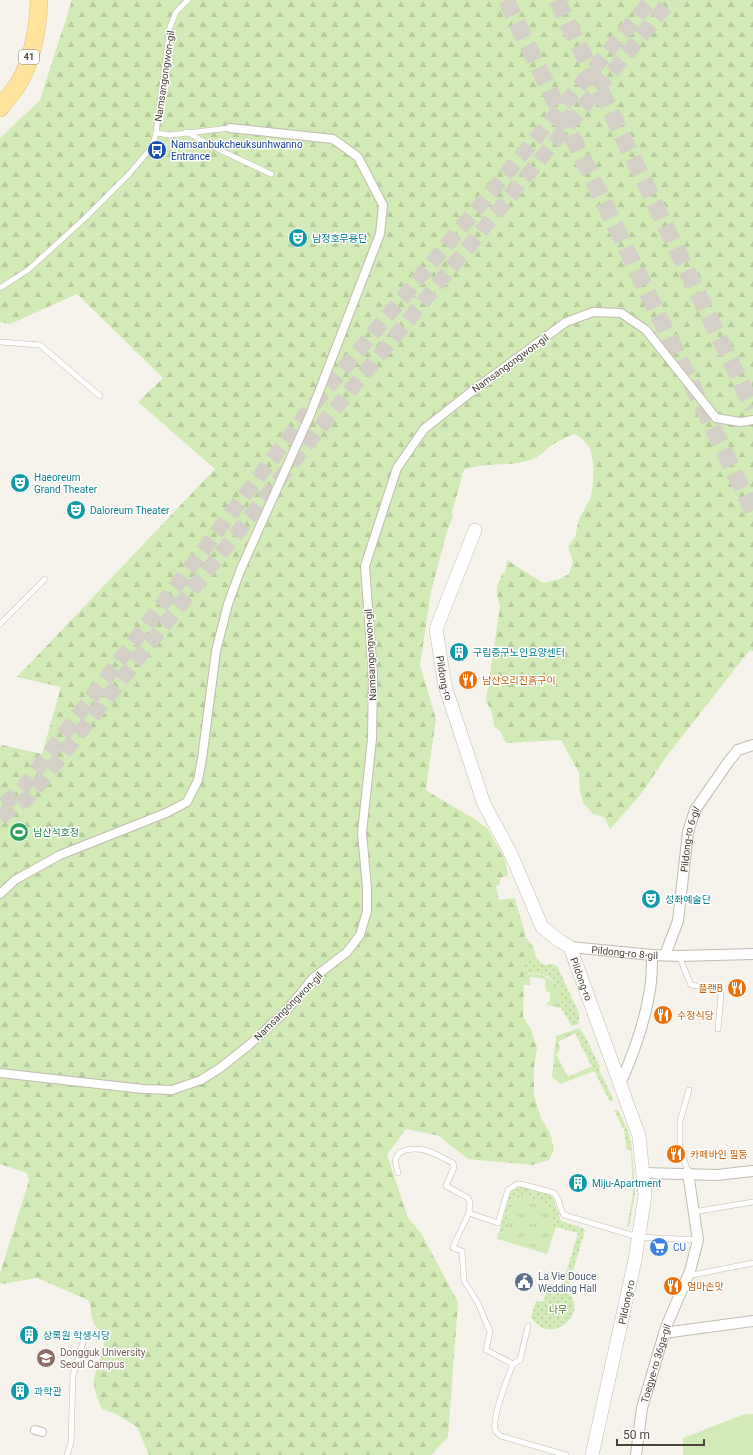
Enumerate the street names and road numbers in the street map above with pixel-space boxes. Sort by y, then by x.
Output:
street label: Namsangongwon-gil [153,30,176,122]
road number: 41 [19,50,39,64]
street label: Namsangongwon-gil [470,332,551,395]
street label: Namsangongwon-gil [363,609,378,701]
street label: Pildong-ro [434,655,454,702]
street label: Pildong-ro 6-gil [679,804,702,873]
street label: Pildong-ro 8-gil [591,944,658,961]
street label: Pildong-ro [568,956,594,1003]
street label: Namsangongwon-gil [252,970,325,1043]
street label: Pildong-ro [616,1278,637,1325]
street label: Toegye-ro 36ga-gil [639,1322,673,1404]

